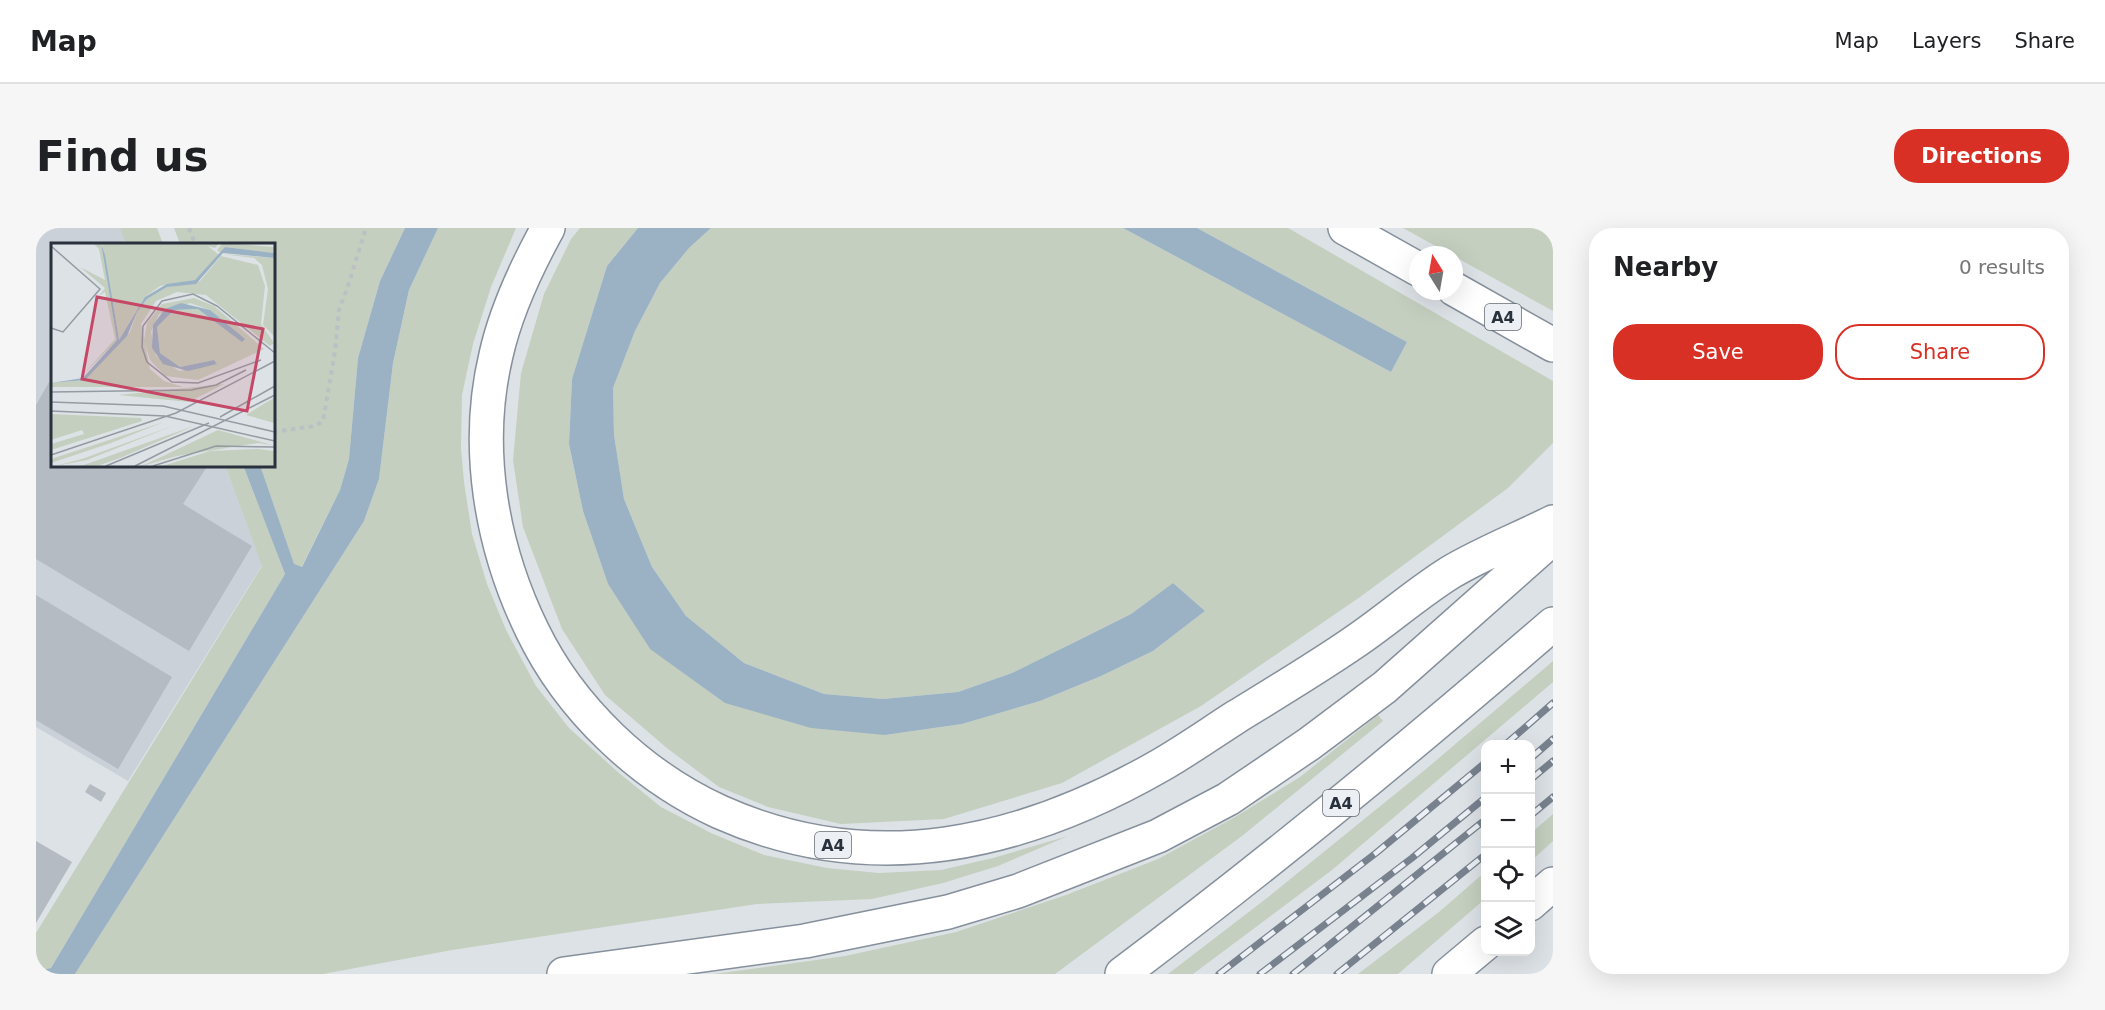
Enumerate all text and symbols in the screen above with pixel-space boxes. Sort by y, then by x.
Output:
text: Map [30,25,97,58]
text: Map [1835,29,1879,53]
text: Layers [1912,29,1981,53]
text: Share [2014,29,2075,53]
button: Directions [1894,129,2069,183]
text: Find us [36,132,209,181]
inset map [51,243,274,466]
north arrow [1409,246,1463,300]
text: Nearby [1613,252,1718,282]
text: 0 results [1959,255,2045,279]
road number: A4 [1485,304,1521,330]
button: Save [1613,324,1823,380]
button: Share [1835,324,2045,380]
map controls [1481,740,1535,956]
button: + [1481,740,1535,794]
road number: A4 [1323,790,1359,816]
button: − [1481,794,1535,848]
road number: A4 [815,832,851,858]
button: locate [1481,848,1535,902]
button: layers [1481,902,1535,956]

